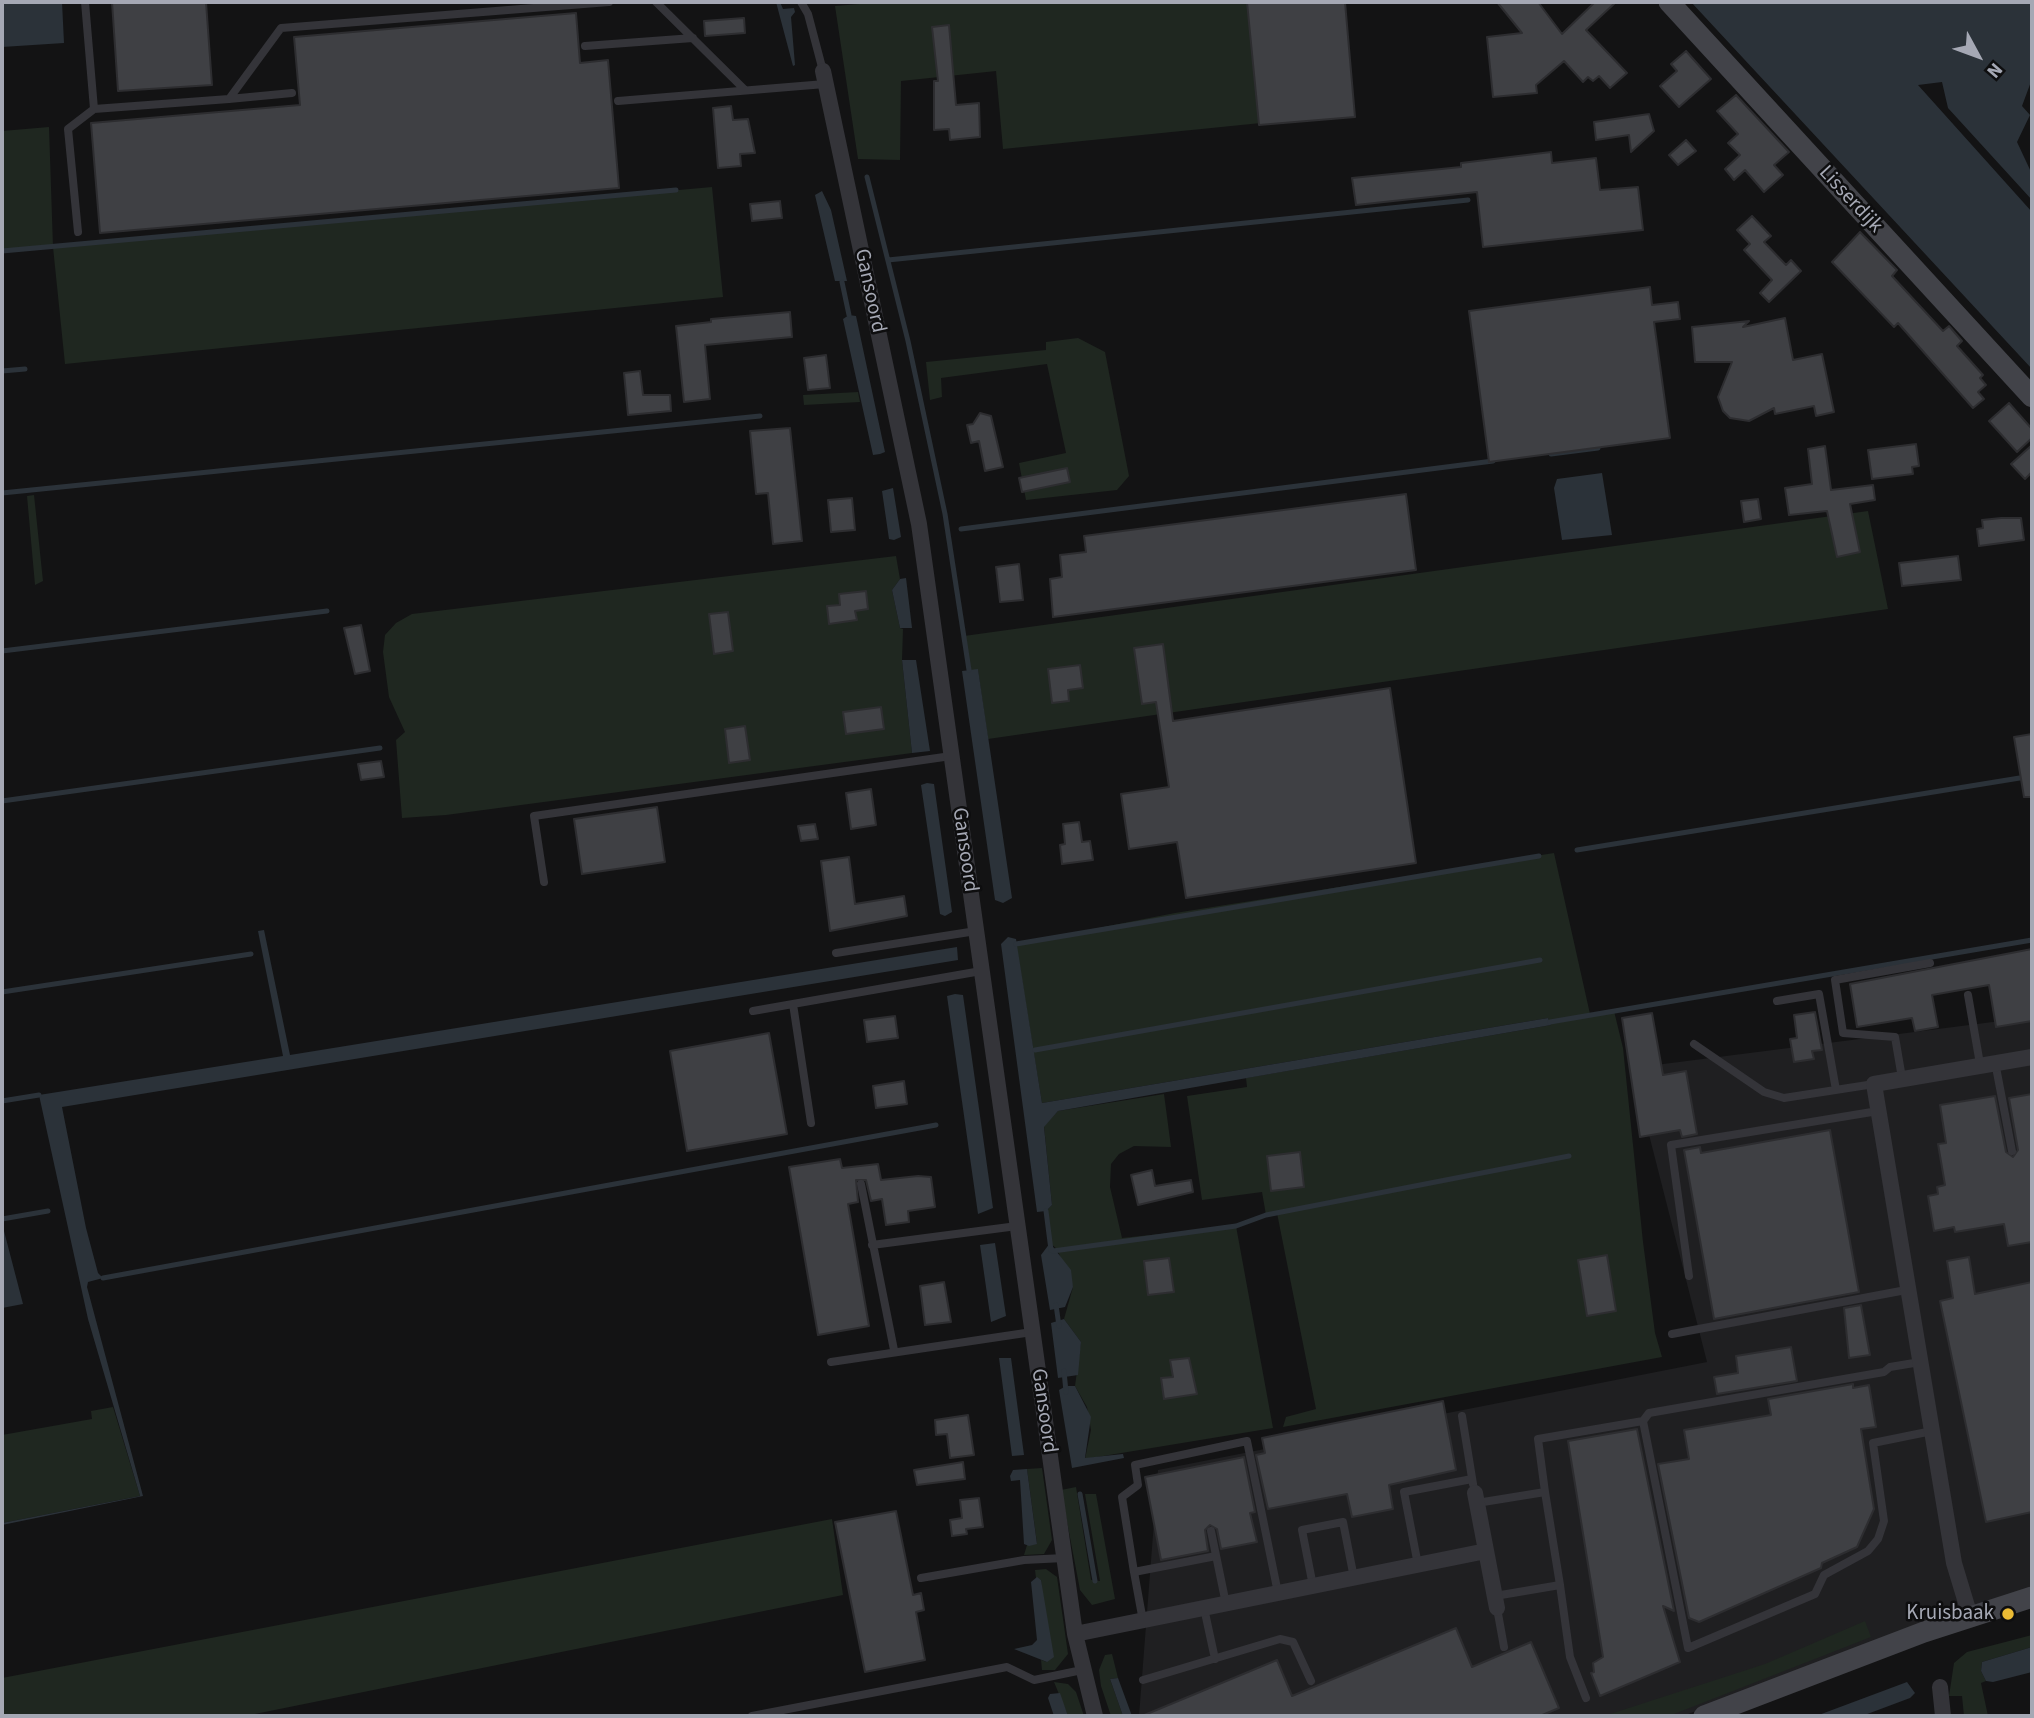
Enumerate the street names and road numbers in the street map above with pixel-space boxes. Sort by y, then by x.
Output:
street label: Lisserdijk [1813,161,1887,239]
street label: Gansoord [848,247,890,335]
street label: Gansoord [946,806,982,894]
street label: Gansoord [1025,1367,1061,1455]

